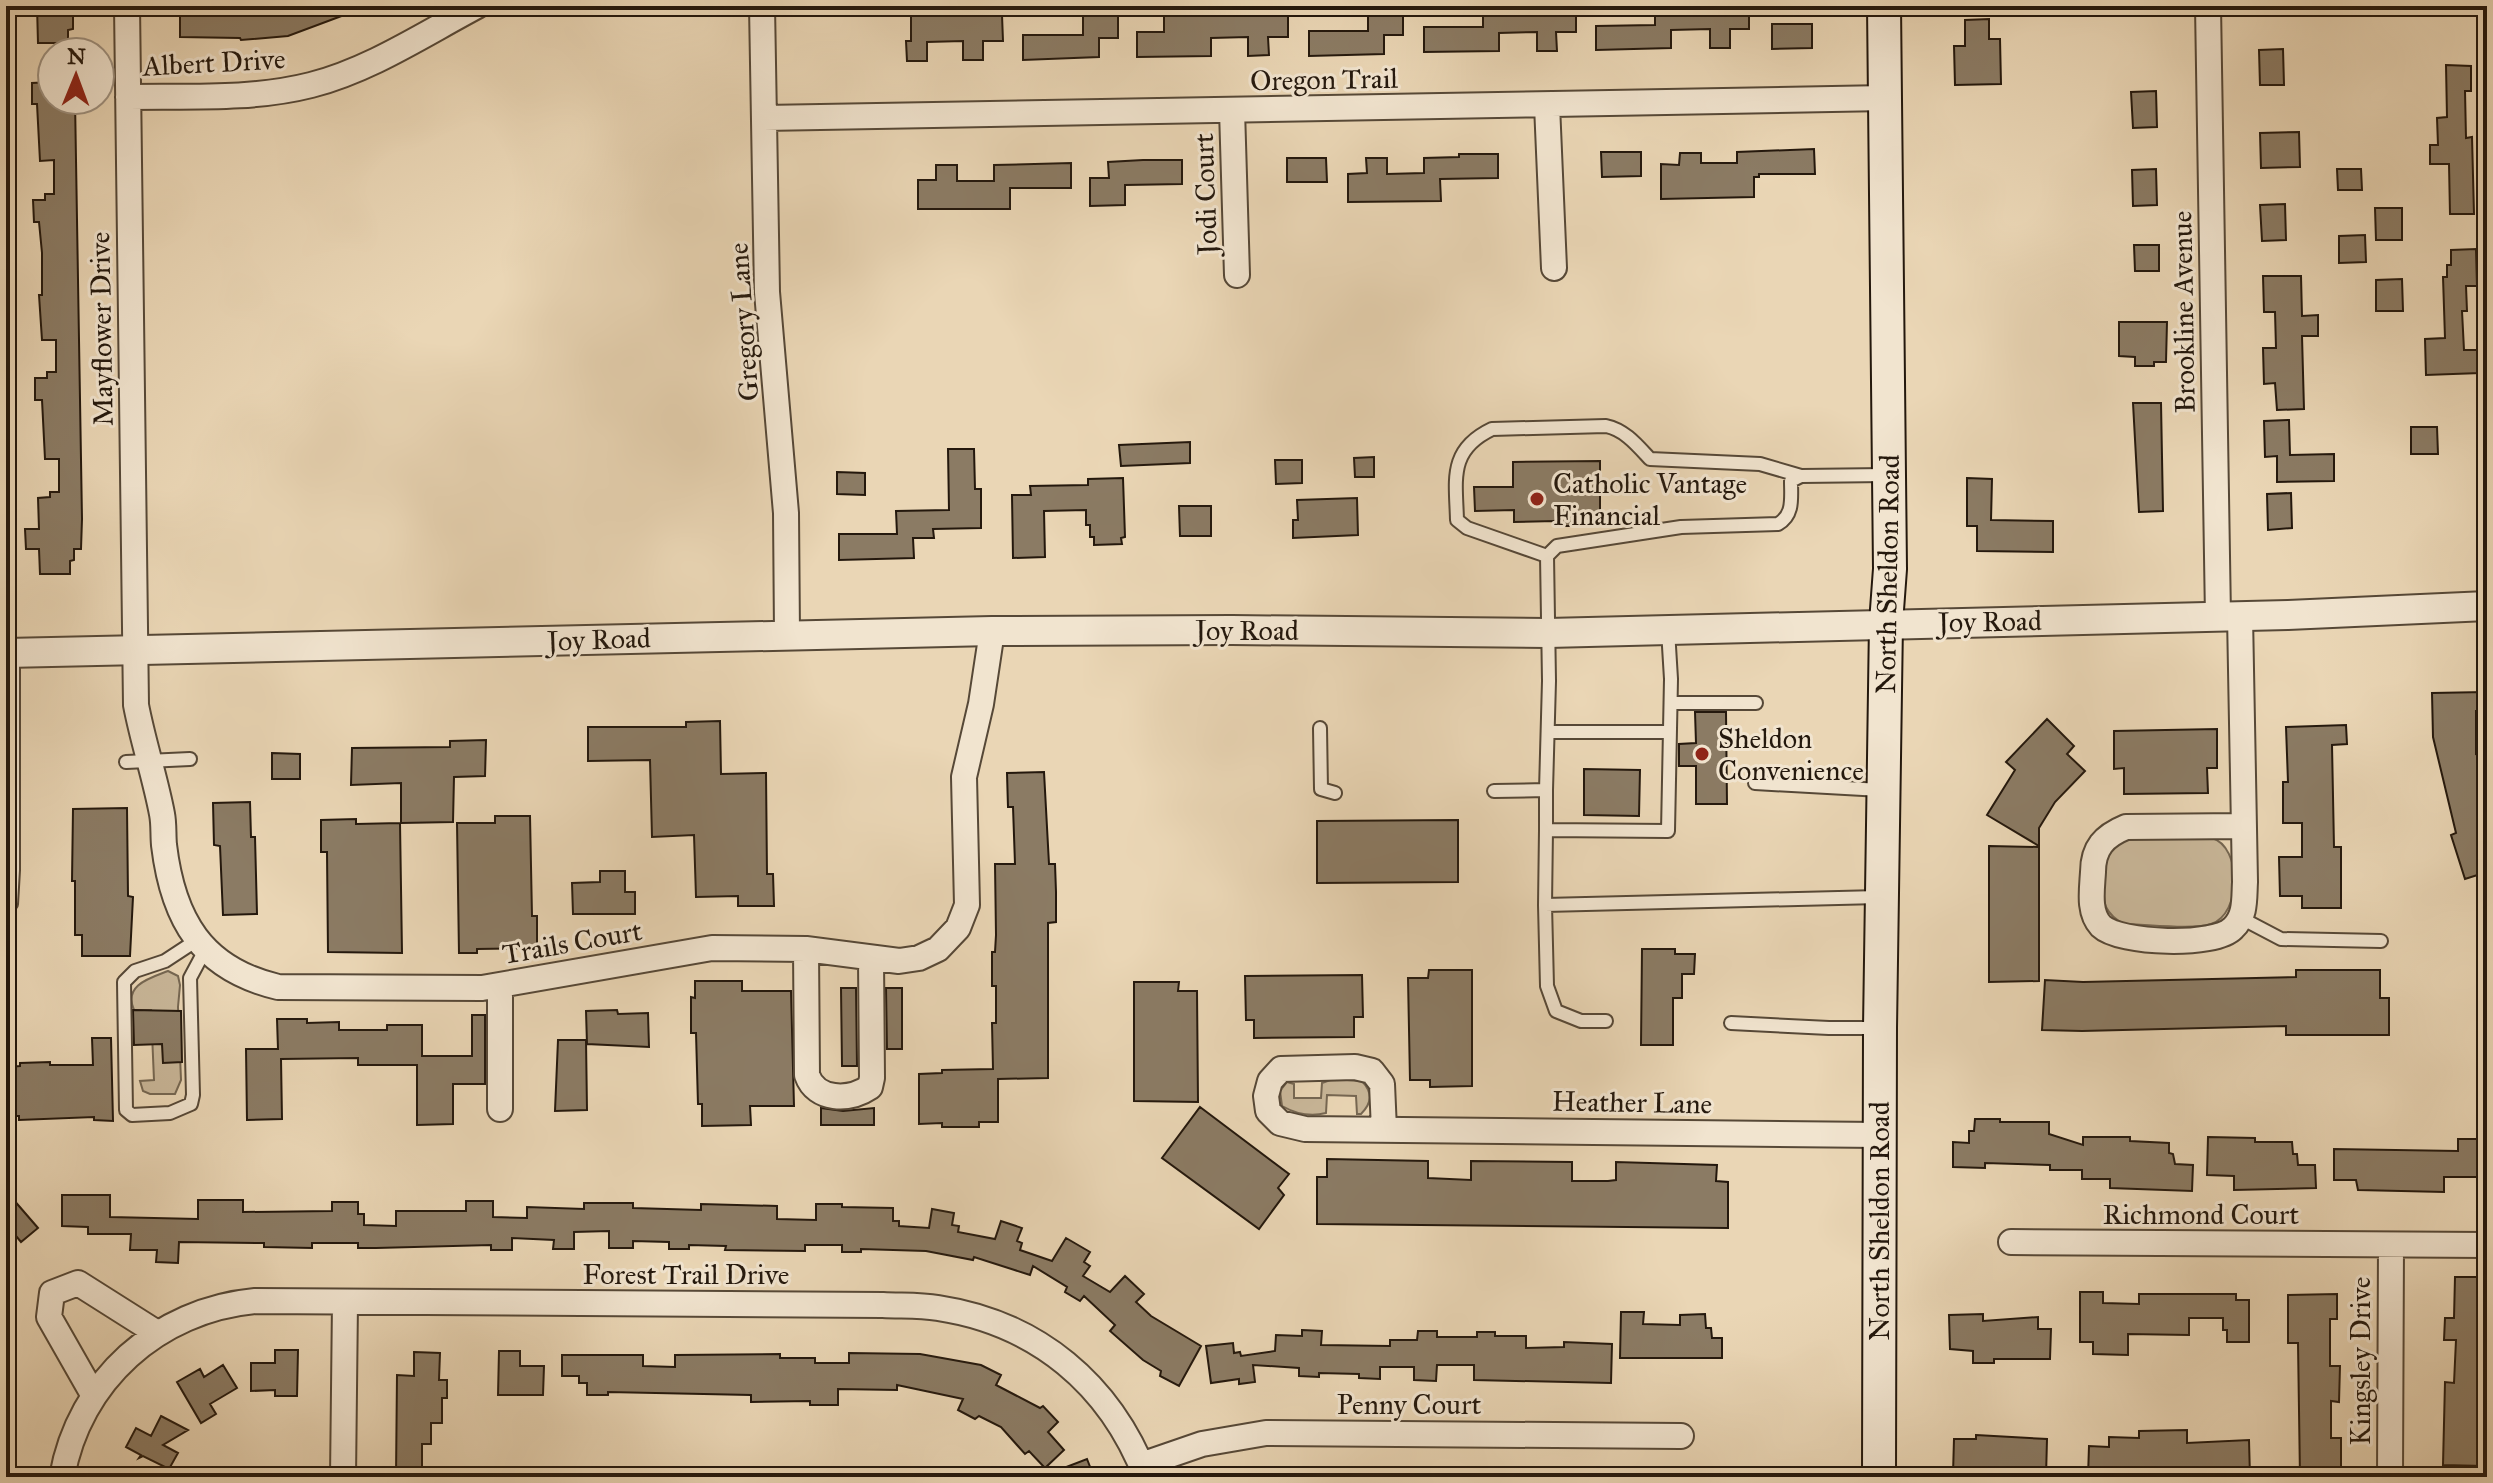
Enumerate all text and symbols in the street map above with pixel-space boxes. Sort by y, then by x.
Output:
north arrow [36,36,116,116]
street label: Albert Drive [141,41,286,84]
text: N [67,43,86,70]
street label: Oregon Trail [1250,61,1399,98]
street label: Jodi Court [1186,133,1225,258]
street label: Brookline Avenue [2164,210,2203,414]
street label: Mayflower Drive [82,231,121,427]
street label: Gregory Lane [721,242,766,402]
street label: North Sheldon Road [1868,454,1907,694]
place label: Catholic Vantage Financial [1553,466,1747,533]
marker: Catholic Vantage Financial [1528,490,1546,508]
street label: Joy Road [1935,603,2042,640]
street label: Joy Road [1192,613,1299,648]
street label: Joy Road [544,620,651,659]
place label: Sheldon Convenience [1718,721,1864,788]
marker: Sheldon Convenience [1693,745,1711,763]
street label: Trails Court [500,913,645,972]
street label: Heather Lane [1552,1084,1712,1121]
street label: North Sheldon Road [1862,1101,1897,1341]
street label: Richmond Court [2103,1197,2299,1232]
street label: Forest Trail Drive [583,1257,789,1292]
street label: Kingsley Drive [2343,1277,2378,1445]
street label: Penny Court [1337,1387,1481,1422]

